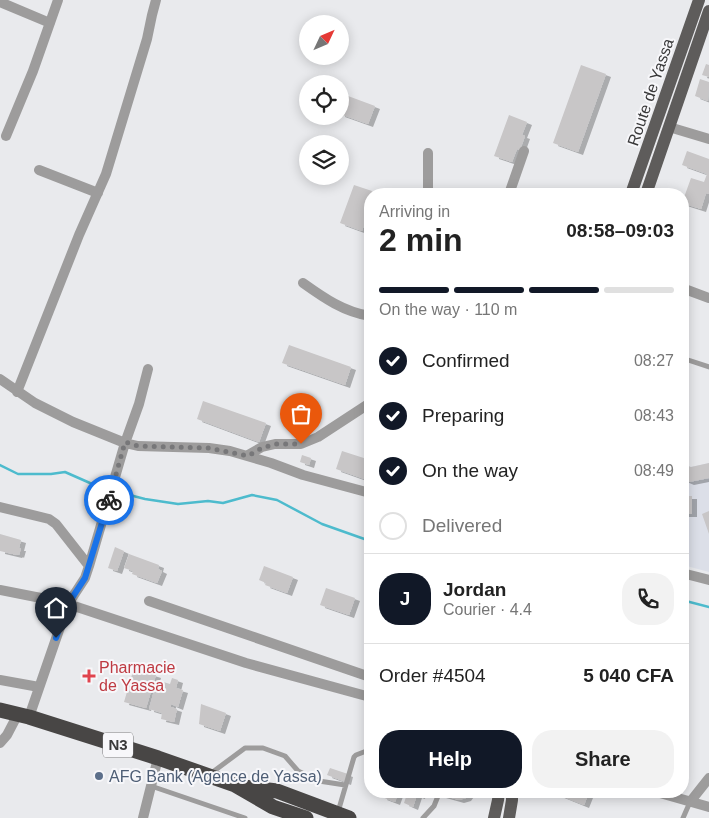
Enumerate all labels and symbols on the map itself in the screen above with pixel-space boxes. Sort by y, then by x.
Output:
north arrow [299,15,349,65]
street label: Route de Yassa [624,36,677,148]
pin [280,393,322,444]
courier [84,475,134,525]
pin [35,587,77,638]
place label: Pharmacie de Yassa [99,659,176,694]
marker: Pharmacie de Yassa [83,670,95,682]
road number: N3 [103,732,133,758]
place label: AFG Bank (Agence de Yassa) [109,768,322,785]
marker: AFG Bank (Agence de Yassa) [93,770,105,782]

